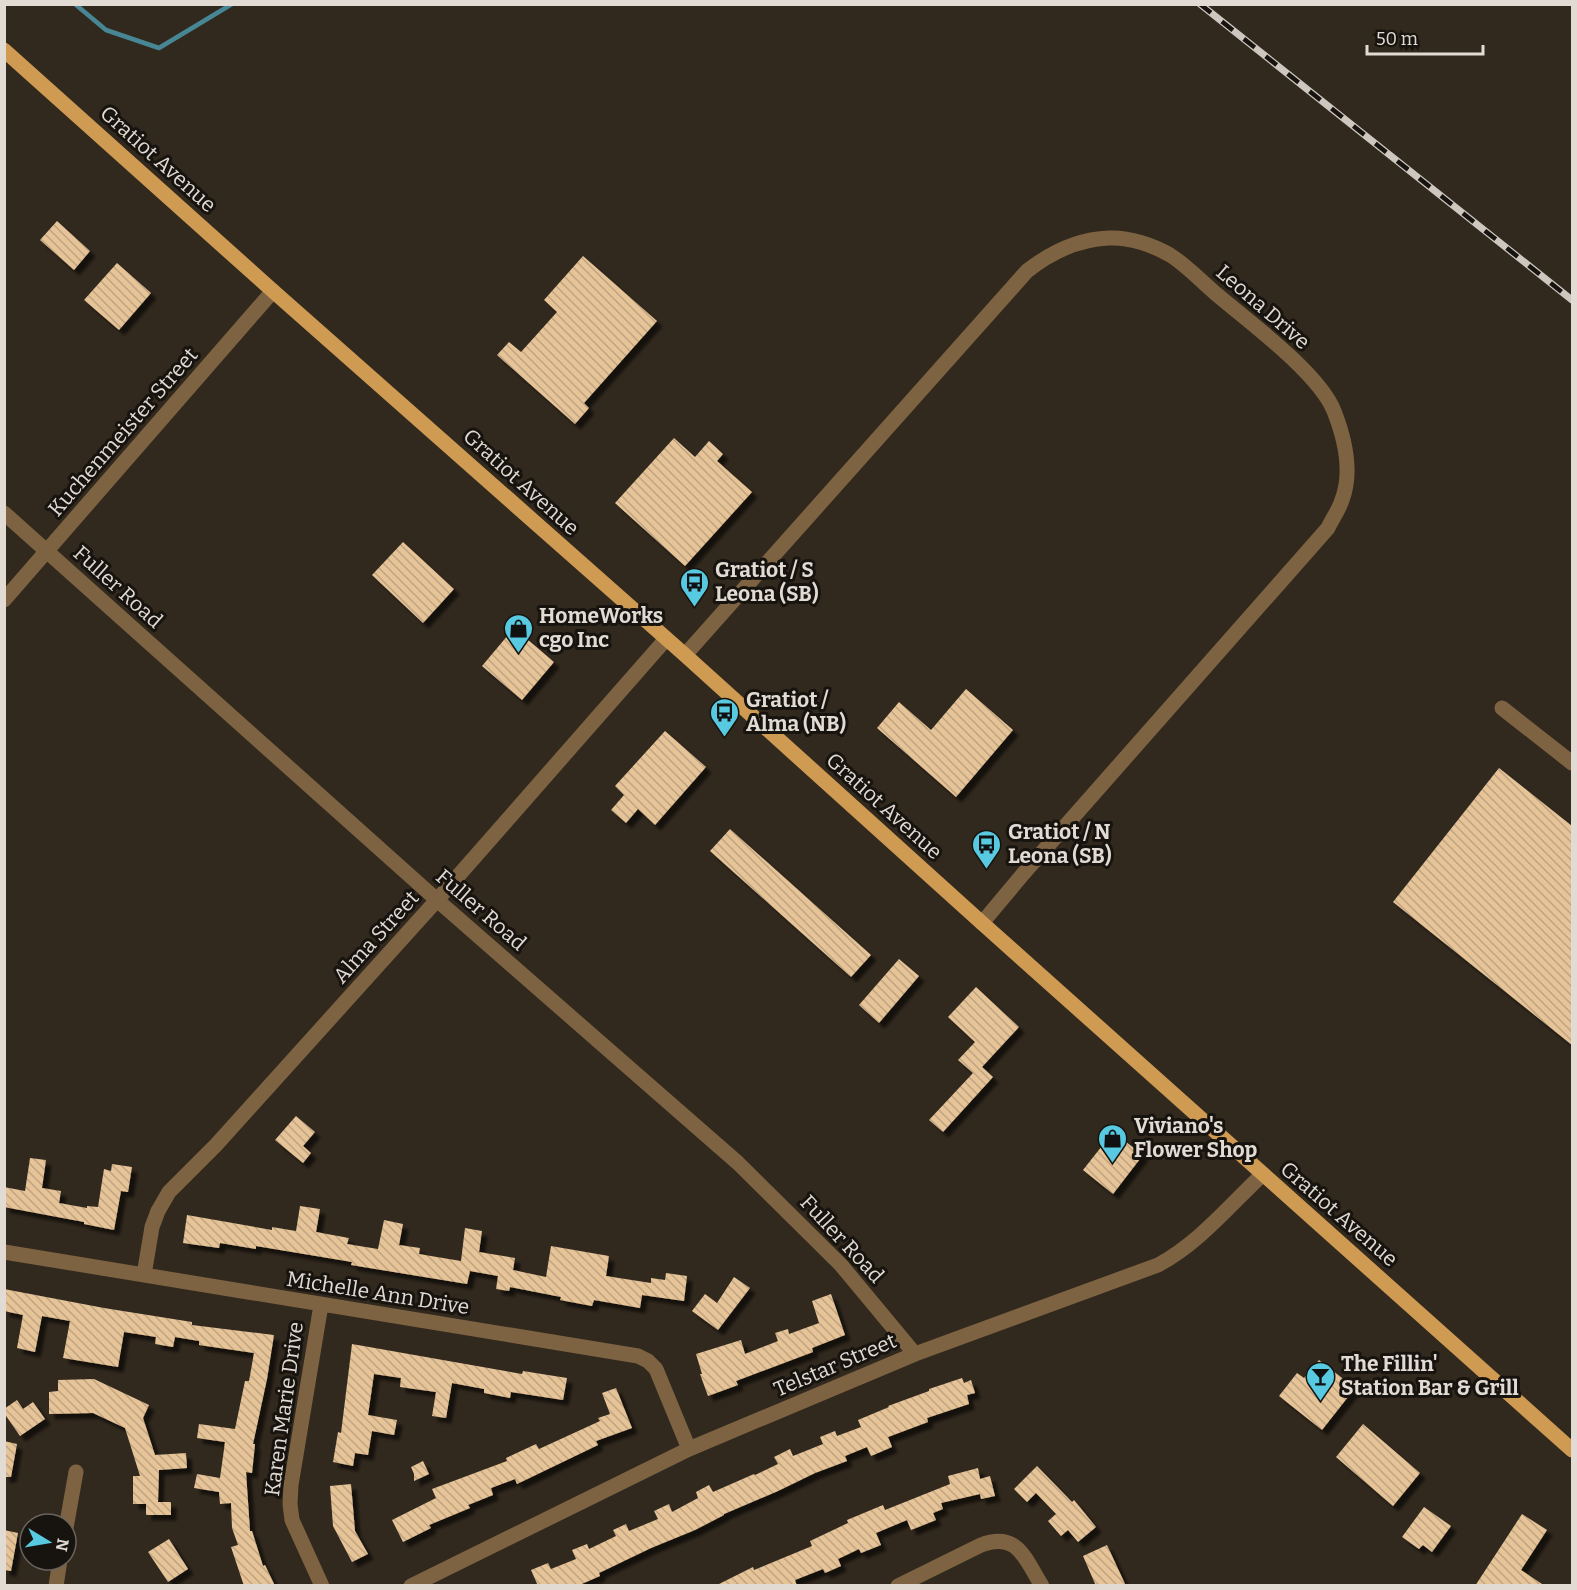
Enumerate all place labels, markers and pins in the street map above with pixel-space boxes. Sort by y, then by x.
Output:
place label: Gratiot / S Leona (SB) [715,557,819,607]
bus stop icon: Gratiot / S Leona (SB) [678,566,710,608]
place label: HomeWorks cgo Inc [539,603,663,653]
shop icon: HomeWorks cgo Inc [502,612,534,654]
place label: Gratiot / Alma (NB) [746,687,846,737]
bus stop icon: Gratiot / Alma (NB) [709,696,741,738]
place label: Gratiot / N Leona (SB) [1008,819,1112,869]
bus stop icon: Gratiot / N Leona (SB) [971,828,1003,870]
place label: Viviano's Flower Shop [1134,1113,1258,1163]
shop icon: Viviano's Flower Shop [1097,1122,1129,1164]
place label: The Fillin' Station Bar & Grill [1341,1351,1519,1401]
bar icon: The Fillin' Station Bar & Grill [1304,1360,1336,1402]

